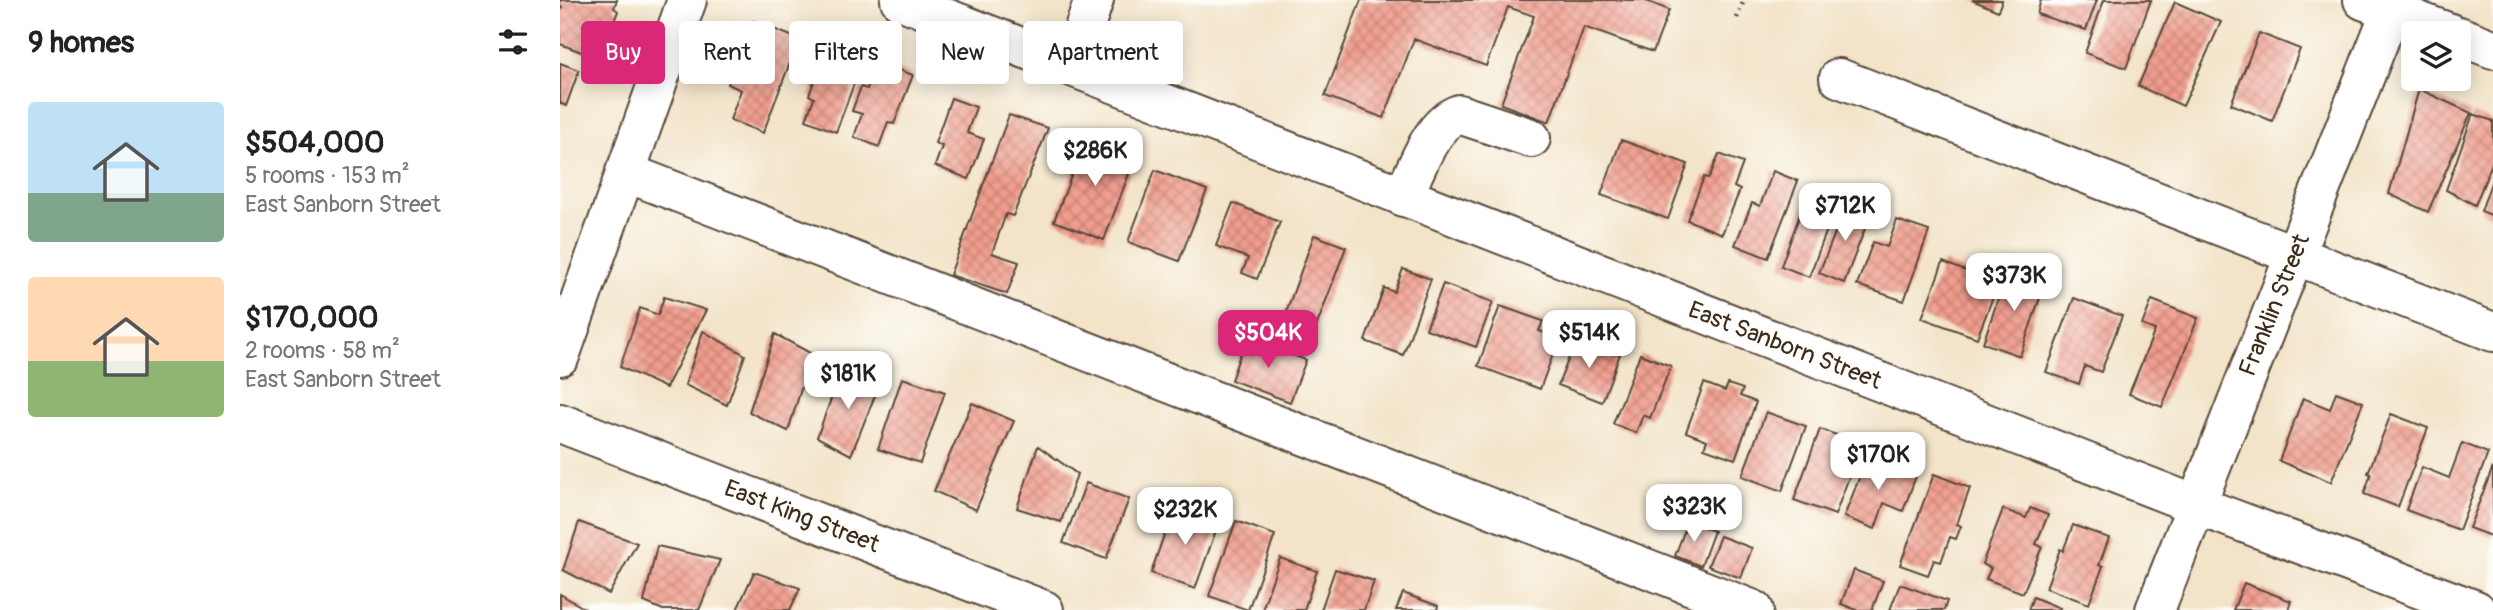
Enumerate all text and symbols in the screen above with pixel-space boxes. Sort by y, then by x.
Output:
chip: Buy [581,21,665,84]
chip: Rent [679,21,775,84]
chip: Filters [789,21,902,84]
chip: New [916,21,1009,84]
chip: Apartment [1023,21,1183,84]
map controls [2401,21,2471,91]
button: layers [2401,21,2471,91]
icon: filters [494,23,532,61]
text: 9 homes [28,24,134,61]
text: $504,000 [245,124,385,161]
pin: $286K [1046,128,1144,188]
icon: home [84,130,168,214]
text: $286K [1063,136,1127,165]
text: 5 rooms · 153 m² [245,161,410,190]
pin: $712K [1796,184,1894,243]
text: East Sanborn Street [245,190,441,219]
text: $712K [1815,191,1875,220]
street label: Franklin Street [2233,230,2316,380]
pin: $373K [1965,254,2063,313]
text: $373K [1982,261,2046,290]
street label: East Sanborn Street [1684,295,1886,396]
text: $170,000 [245,299,378,336]
icon: home [84,305,168,389]
pin: $504K [1219,310,1317,370]
pin: $514K [1540,310,1638,370]
text: $504K [1234,318,1302,347]
text: $514K [1558,318,1620,347]
text: 2 rooms · 58 m² [245,336,400,365]
pin: $181K [799,352,897,411]
text: $181K [820,359,876,388]
text: East Sanborn Street [245,365,441,394]
pin: $170K [1829,433,1927,492]
text: $170K [1846,440,1910,469]
street label: East King Street [720,474,884,559]
pin: $323K [1645,484,1743,544]
pin: $232K [1136,488,1234,547]
text: $323K [1662,492,1726,521]
text: $232K [1153,495,1217,524]

